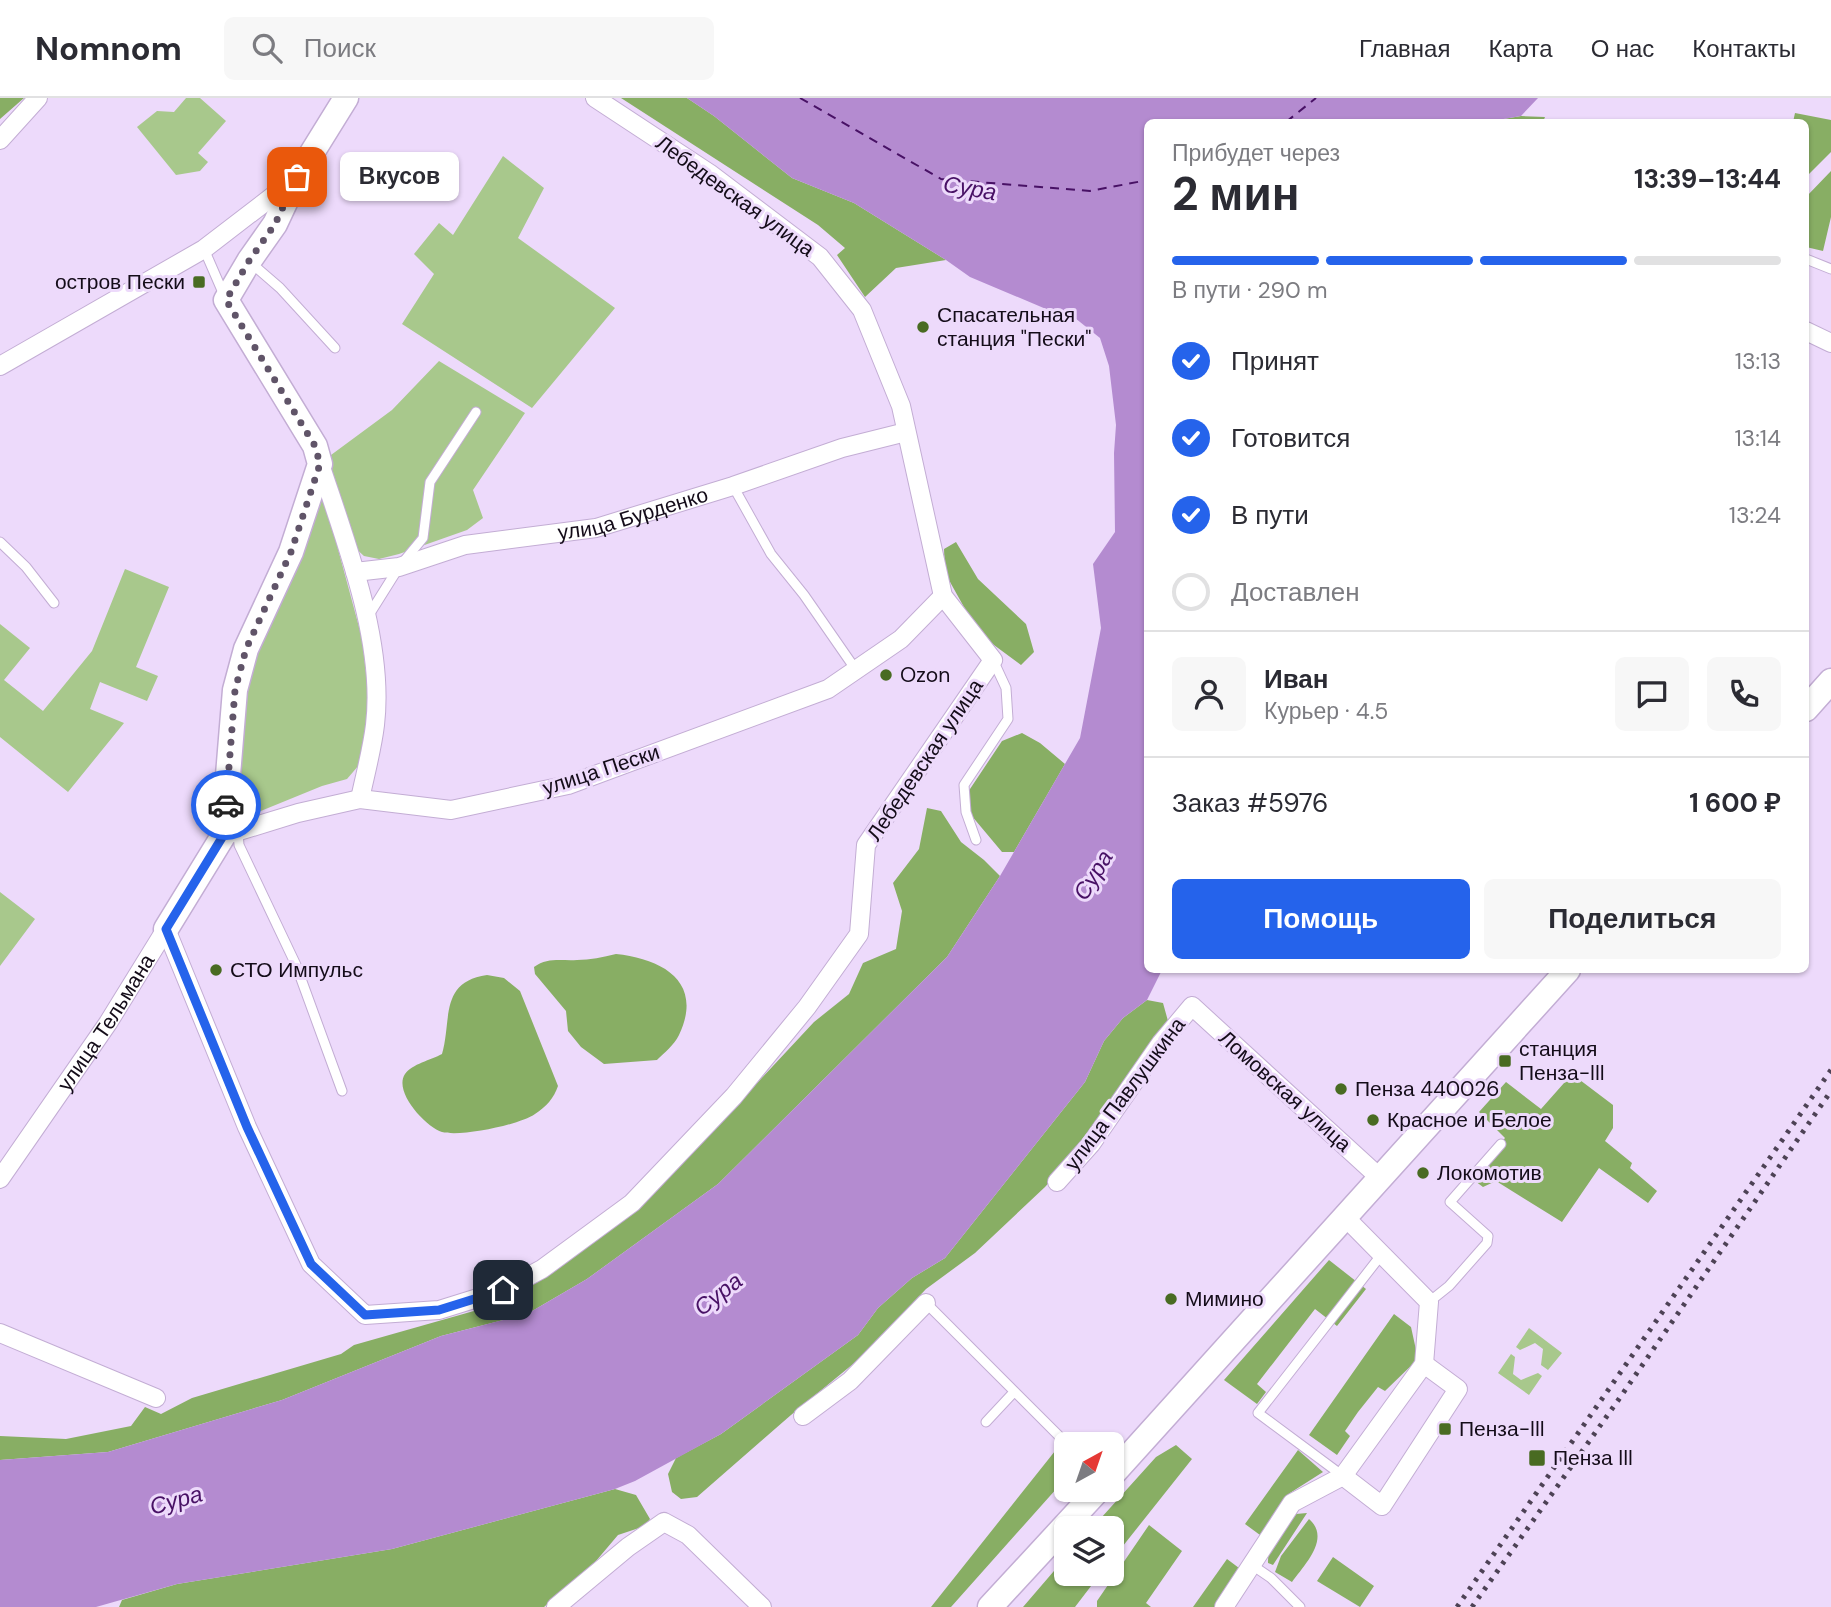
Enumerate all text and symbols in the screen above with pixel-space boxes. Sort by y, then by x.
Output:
search box [224,17,714,80]
text: Nomnom [35,27,182,70]
icon: search [248,29,286,67]
text: Поиск [304,31,376,65]
text: Главная [1359,33,1450,64]
text: Карта [1488,33,1553,64]
text: О нас [1591,33,1654,64]
text: Контакты [1692,33,1796,64]
street label: Лебедевская улица [650,129,820,263]
text: Прибудет через [1172,138,1340,168]
pin [267,147,327,207]
callout: Вкусов [339,153,458,202]
icon: bag [278,158,316,196]
text: Вкусов [359,161,440,191]
text: 13:39–13:44 [1634,162,1781,196]
text: 2 мин [1172,164,1299,224]
water label: Сура [941,169,999,207]
place label: остров Пески [55,268,185,296]
marker: остров Пески [191,274,207,290]
text: В пути · 290 m [1172,275,1327,305]
place label: Спасательная станция "Пески" [937,301,1091,353]
marker: Спасательная станция "Пески" [915,319,931,335]
icon: check [1172,342,1210,380]
text: Принят [1231,344,1319,378]
text: 13:13 [1735,346,1781,376]
icon: check [1172,419,1210,457]
text: Готовится [1231,421,1350,455]
text: 13:14 [1734,423,1781,453]
street label: улица Бурденко [556,480,711,547]
icon: check [1172,496,1210,534]
text: В пути [1231,498,1309,532]
text: 13:24 [1729,500,1781,530]
text: Доставлен [1231,575,1360,609]
button: person [1172,657,1246,731]
button: chat [1615,657,1689,731]
button: phone [1707,657,1781,731]
place label: Ozon [900,661,950,689]
text: Иван [1264,662,1329,696]
marker: Ozon [878,667,894,683]
street label: Лебедевская улица [860,673,990,846]
text: Курьер · 4.5 [1264,696,1388,726]
street label: улица Пески [539,738,663,802]
courier [191,770,261,840]
icon: car [207,786,245,824]
text: Заказ #5976 [1172,786,1328,820]
text: 1 600 ₽ [1689,786,1781,820]
water label: Сура [1066,844,1120,906]
button: Помощь [1172,879,1470,959]
button: Поделиться [1484,879,1781,959]
street label: улица Тельмана [51,949,161,1097]
place label: СТО Импульс [230,956,363,984]
marker: СТО Импульс [208,962,224,978]
street label: улица Павлушкина [1058,1012,1192,1176]
street label: Ломовская улица [1213,1024,1357,1158]
place label: станция Пенза-III [1519,1035,1605,1087]
marker: станция Пенза-III [1497,1053,1513,1069]
place label: Пенза 440026 [1355,1075,1500,1103]
marker: Пенза 440026 [1333,1081,1349,1097]
place label: Красное и Белое [1387,1106,1552,1134]
marker: Красное и Белое [1365,1112,1381,1128]
place label: Локомотив [1437,1159,1542,1187]
marker: Локомотив [1415,1165,1431,1181]
pin [473,1260,533,1320]
water label: Сура [688,1266,748,1322]
icon: home [484,1271,522,1309]
place label: Мимино [1185,1285,1264,1313]
marker: Мимино [1163,1291,1179,1307]
place label: Пенза-III [1459,1415,1545,1443]
marker: Пенза-III [1437,1421,1453,1437]
north arrow [1054,1432,1124,1502]
map controls [1054,1432,1124,1586]
place label: Пенза III [1553,1444,1633,1472]
marker: Пенза III [1527,1448,1547,1468]
water label: Сура [146,1479,206,1521]
button: layers [1054,1516,1124,1586]

